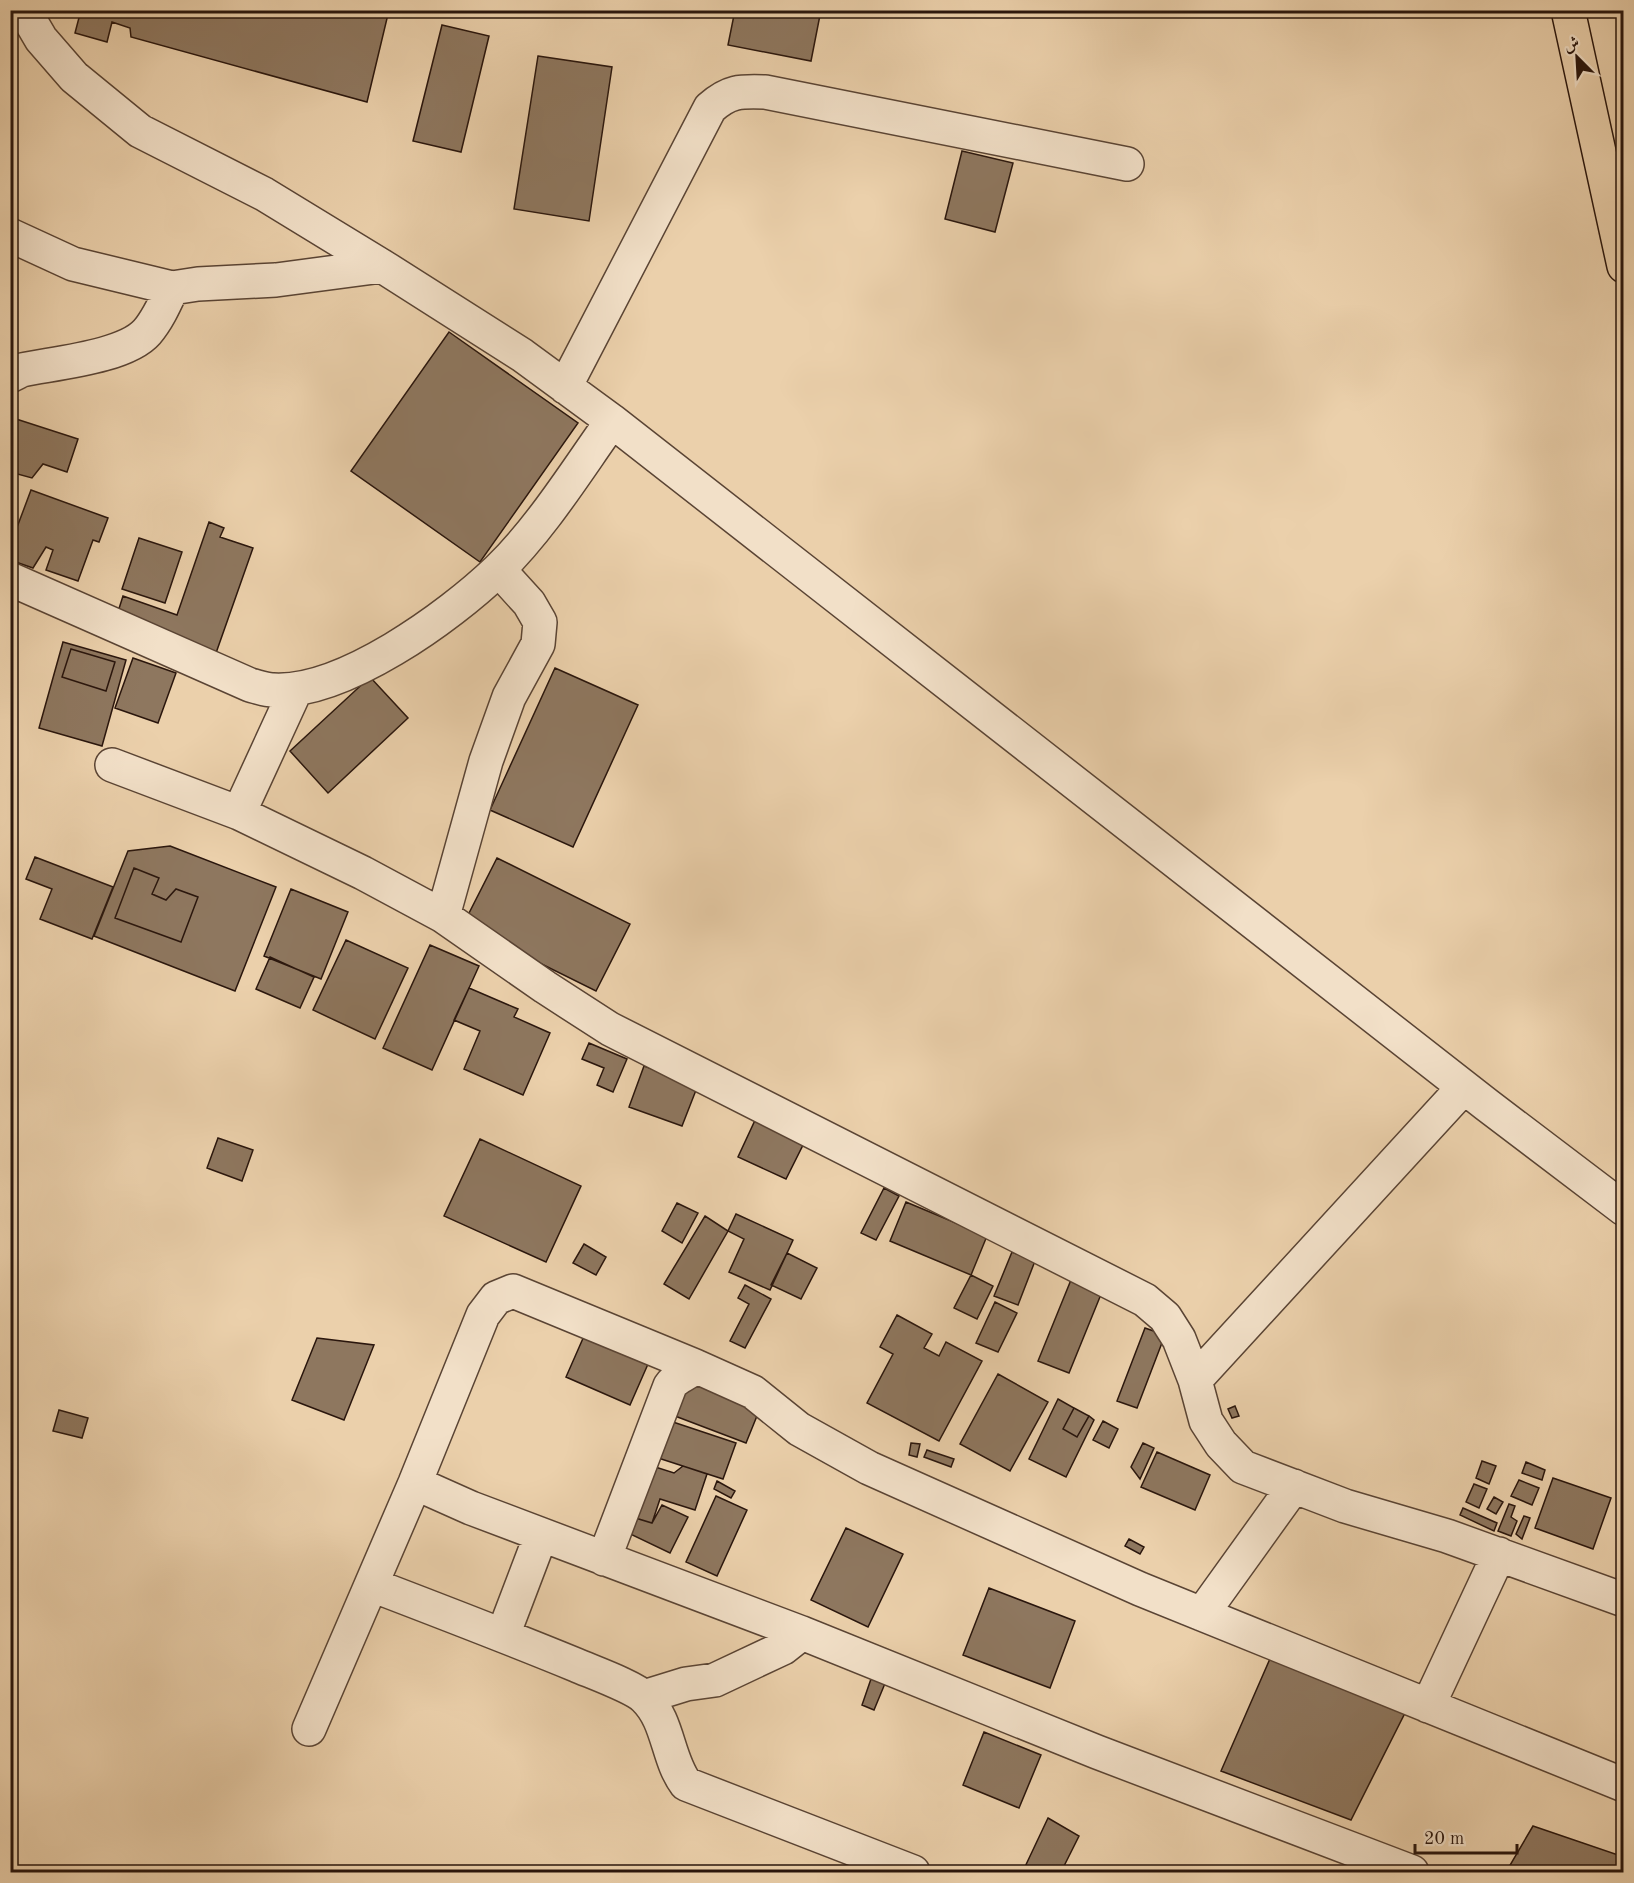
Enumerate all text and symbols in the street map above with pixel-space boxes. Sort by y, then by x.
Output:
north arrow [1547,27,1607,87]
text: ش [1561,35,1582,56]
scale bar [1415,1817,1517,1855]
text: 20 m [1424,1830,1464,1848]

